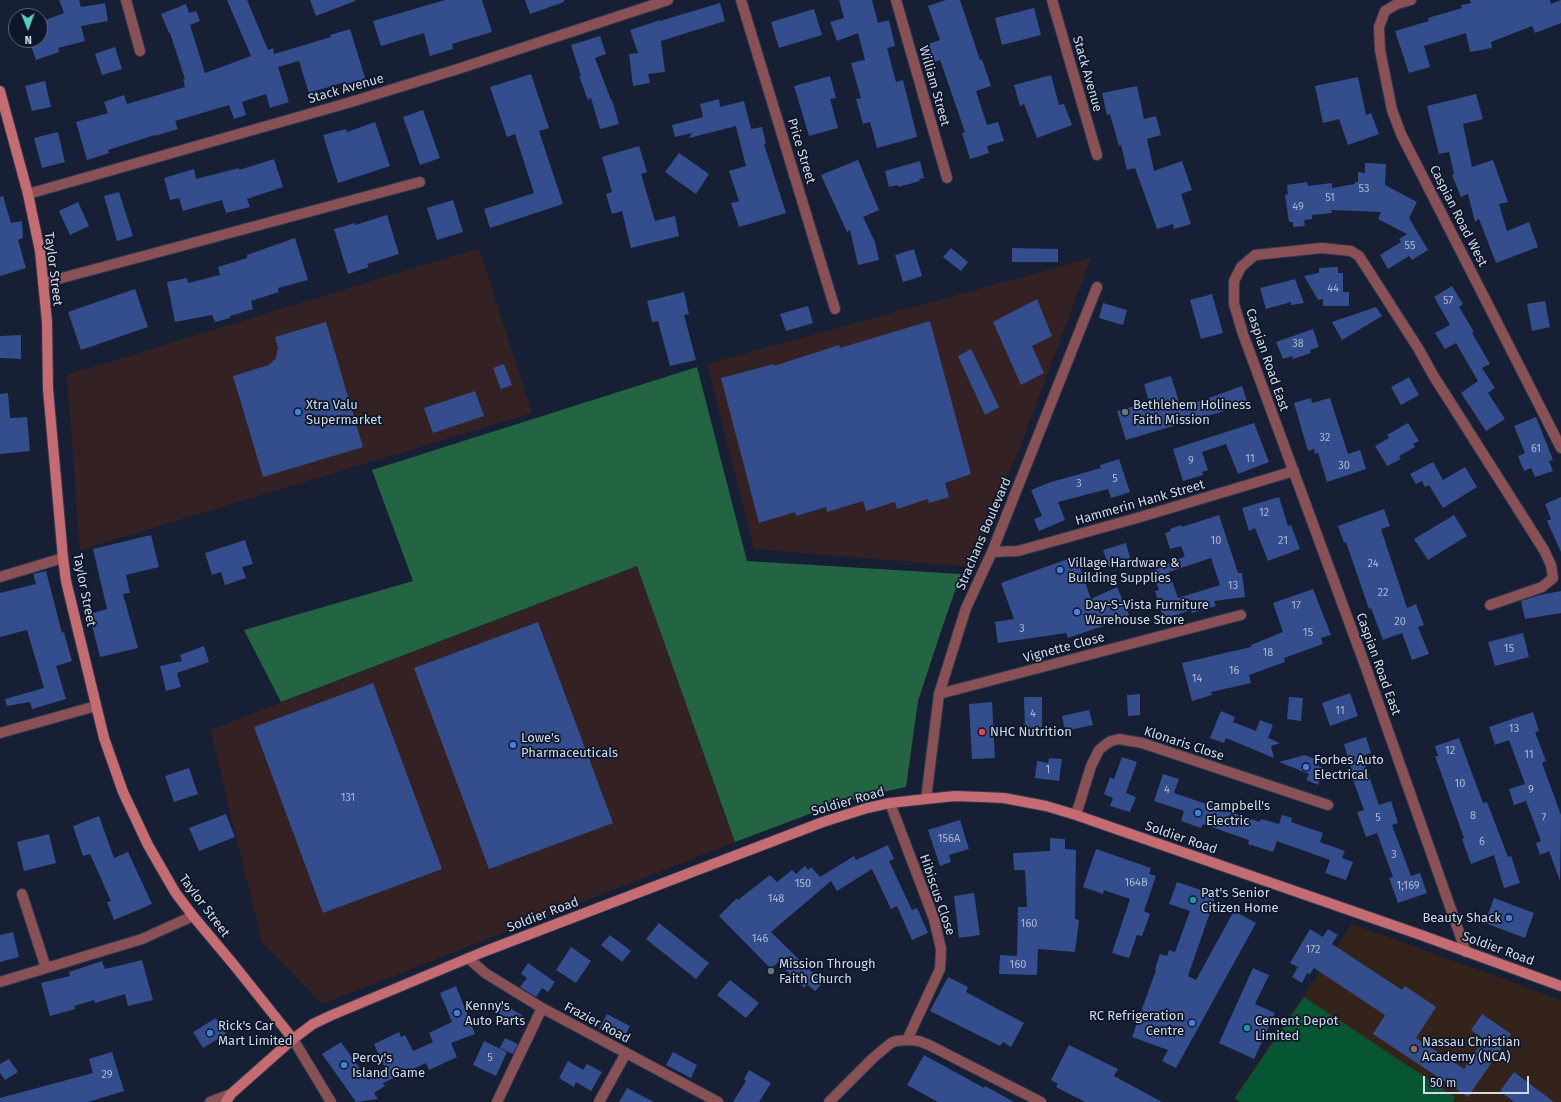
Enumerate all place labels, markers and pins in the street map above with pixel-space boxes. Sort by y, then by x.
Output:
place label: Xtra Valu Supermarket [306,397,382,428]
place label: Bethlehem Holiness Faith Mission [1133,397,1251,428]
marker: Xtra Valu Supermarket [293,407,303,417]
marker: Bethlehem Holiness Faith Mission [1120,407,1130,417]
place label: Village Hardware & Building Supplies [1068,555,1180,586]
marker: Village Hardware & Building Supplies [1055,565,1065,575]
place label: Day-S-Vista Furniture Warehouse Store [1085,597,1209,628]
marker: Day-S-Vista Furniture Warehouse Store [1072,607,1082,617]
place label: NHC Nutrition [990,724,1072,740]
marker: NHC Nutrition [977,727,987,737]
place label: Lowe's Pharmaceuticals [521,730,618,761]
marker: Lowe's Pharmaceuticals [508,740,518,750]
place label: Forbes Auto Electrical [1314,752,1384,783]
marker: Forbes Auto Electrical [1301,762,1311,772]
place label: Campbell's Electric [1206,798,1270,829]
marker: Campbell's Electric [1193,808,1203,818]
place label: Pat's Senior Citizen Home [1201,885,1279,916]
marker: Pat's Senior Citizen Home [1188,895,1198,905]
place label: Beauty Shack [1422,910,1501,926]
marker: Beauty Shack [1504,913,1514,923]
place label: Mission Through Faith Church [779,956,876,987]
marker: Mission Through Faith Church [766,966,776,976]
place label: Kenny's Auto Parts [465,998,525,1029]
marker: Kenny's Auto Parts [452,1008,462,1018]
place label: RC Refrigeration Centre [1089,1008,1184,1039]
place label: Cement Depot Limited [1255,1013,1339,1044]
place label: Rick's Car Mart Limited [218,1018,293,1049]
marker: RC Refrigeration Centre [1187,1018,1197,1028]
marker: Cement Depot Limited [1242,1023,1252,1033]
marker: Rick's Car Mart Limited [205,1028,215,1038]
place label: Nassau Christian Academy (NCA) [1422,1034,1520,1065]
marker: Nassau Christian Academy (NCA) [1409,1044,1419,1054]
place label: Percy's Island Game [352,1050,425,1081]
marker: Percy's Island Game [339,1060,349,1070]

